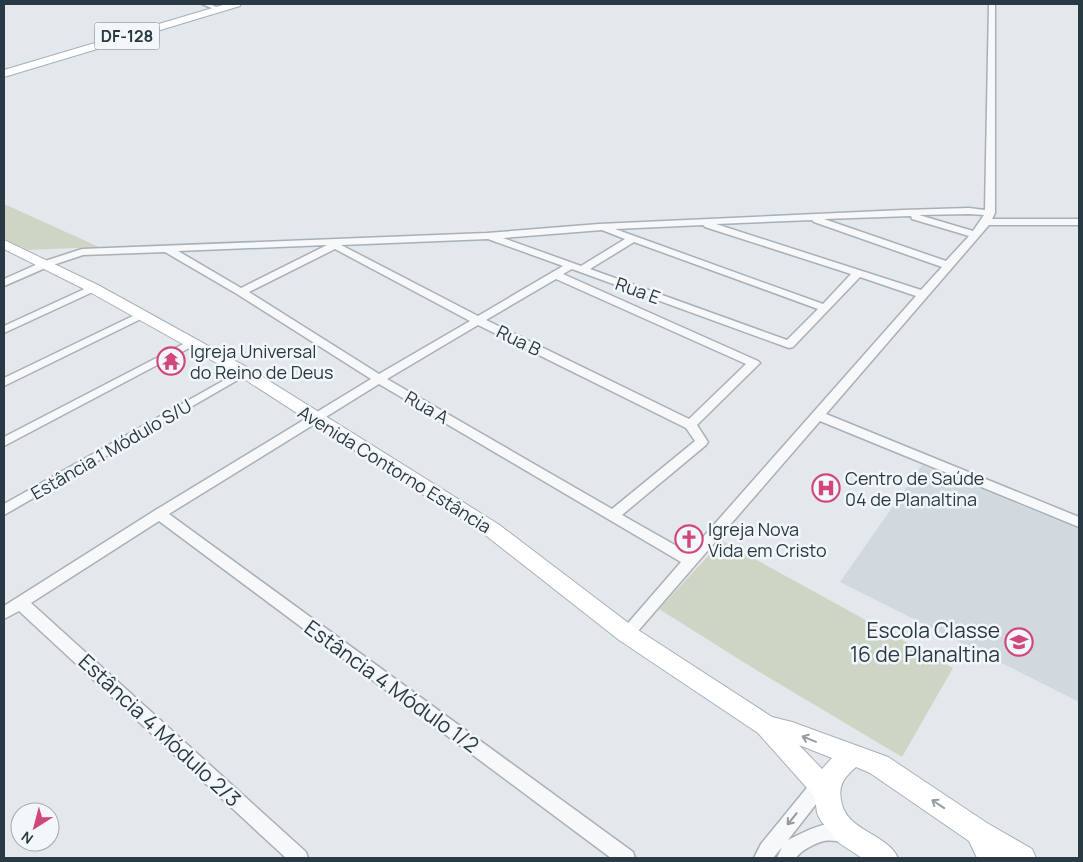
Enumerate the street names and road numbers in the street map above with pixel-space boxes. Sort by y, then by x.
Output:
road number: DF-128 [94,22,160,50]
street label: Rua E [612,271,664,309]
street label: Rua B [493,319,545,361]
street label: Rua A [401,385,454,429]
street label: Estância 1 Módulo S/U [26,393,196,505]
street label: Avenida Contorno Estância [294,400,496,538]
street label: Estância 4 Módulo 1/2 [299,613,485,759]
street label: Estância 4 Módulo 2/3 [73,647,247,813]

